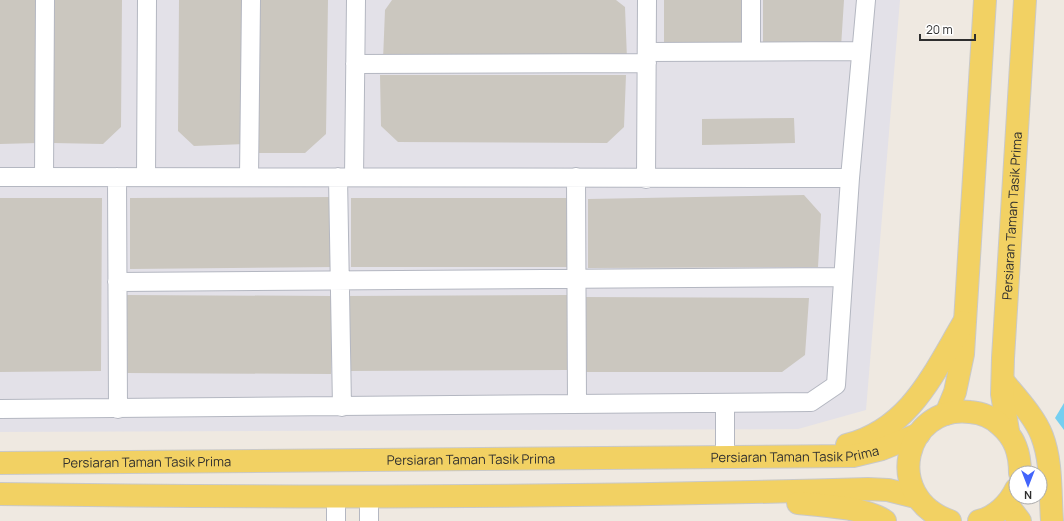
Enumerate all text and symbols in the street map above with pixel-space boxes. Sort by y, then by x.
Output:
scale bar [920,16,975,42]
text: 20 m [926,21,953,38]
street label: Persiaran Taman Tasik Prima [998,131,1026,300]
street label: Persiaran Taman Tasik Prima [711,441,881,466]
street label: Persiaran Taman Tasik Prima [387,449,555,469]
street label: Persiaran Taman Tasik Prima [63,452,231,471]
north arrow [1008,465,1048,505]
text: N [1024,488,1032,503]

